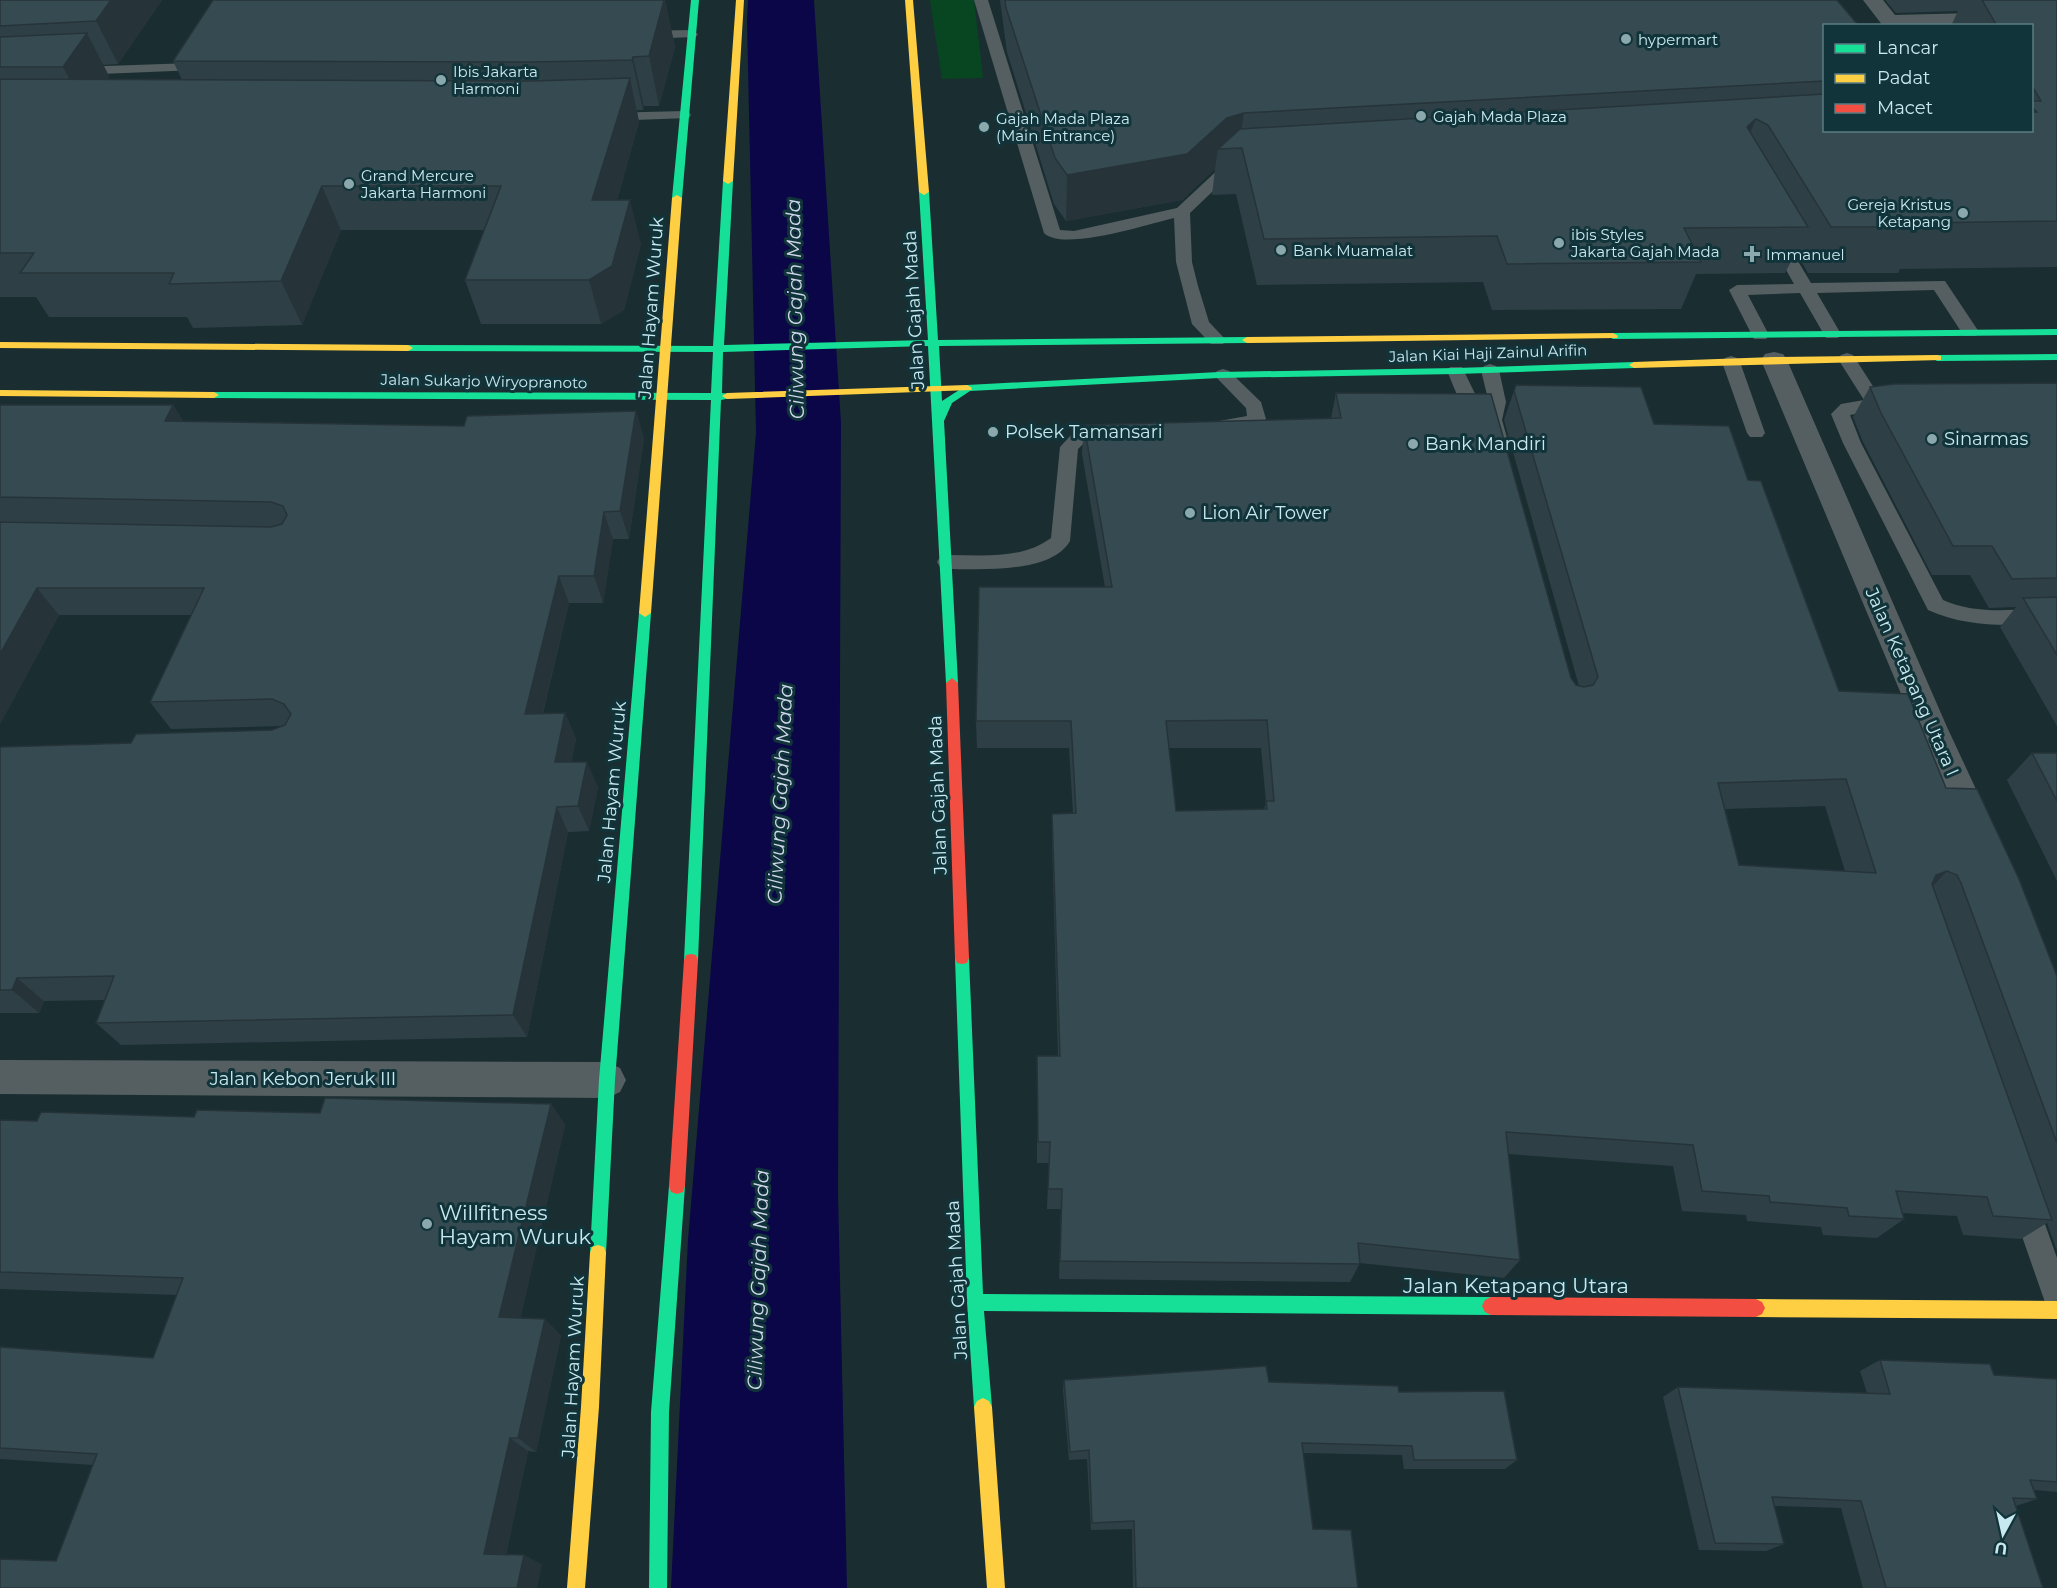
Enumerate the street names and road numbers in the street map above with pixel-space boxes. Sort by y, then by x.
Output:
street label: Jalan Hayam Wuruk [634,216,668,401]
street label: Jalan Gajah Mada [899,230,929,391]
street label: Jalan Kiai Haji Zainul Arifin [1387,340,1588,366]
street label: Jalan Sukarjo Wiryopranoto [380,370,587,392]
street label: Jalan Ketapang Utara I [1860,583,1964,780]
street label: Jalan Hayam Wuruk [593,700,631,885]
street label: Jalan Gajah Mada [924,715,952,876]
street label: Jalan Kebon Jeruk III [209,1068,396,1090]
street label: Jalan Gajah Mada [942,1200,972,1361]
street label: Jalan Ketapang Utara [1402,1273,1629,1298]
street label: Jalan Hayam Wuruk [557,1275,589,1460]

